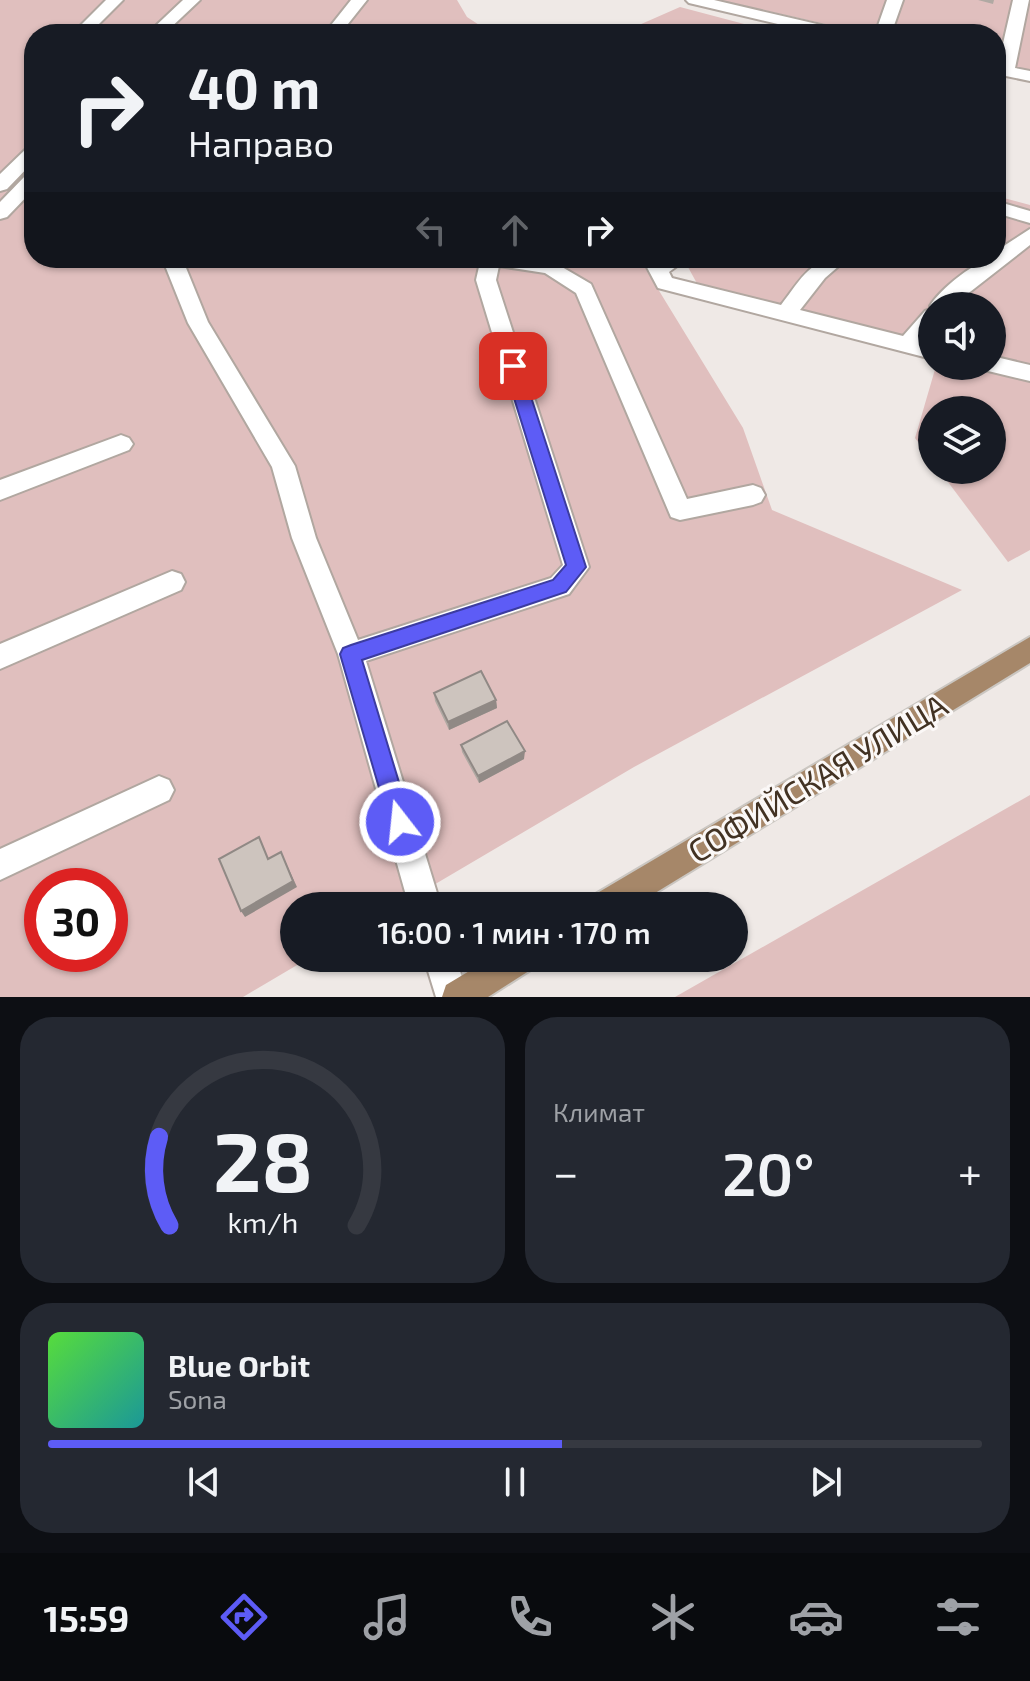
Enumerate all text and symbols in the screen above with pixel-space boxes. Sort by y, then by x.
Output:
text: 40 m [188,53,320,120]
icon: right [56,56,160,160]
text: Направо [188,121,334,164]
icon: left [409,208,453,252]
icon: ahead [493,208,537,252]
icon: right [577,208,621,252]
map controls [918,292,1006,484]
button: sound [918,292,1006,380]
pin [479,332,547,400]
icon: arrive [491,344,535,388]
button: layers [918,396,1006,484]
street label: СОФИЙСКАЯ УЛИЦА [681,685,953,869]
position arrow [358,780,442,864]
speed limit sign: 30 [24,868,128,972]
text: 16:00 · 1 мин · 170 m [377,914,651,950]
text: Климат [553,1096,645,1127]
text: 28 [212,1109,313,1209]
text: 20° [722,1136,815,1208]
text: − [553,1145,579,1198]
text: + [958,1145,982,1198]
text: km/h [227,1204,298,1239]
text: Blue Orbit [168,1347,310,1383]
text: Sona [168,1383,227,1414]
icon: previous [182,1460,226,1504]
icon: pause [493,1460,537,1504]
icon: next [804,1460,848,1504]
icon: directions [216,1589,272,1645]
icon: music [359,1589,415,1645]
icon: phone [502,1589,558,1645]
icon: climate [645,1589,701,1645]
icon: car [788,1589,844,1645]
icon: filters [930,1589,986,1645]
text: 15:59 [43,1596,129,1639]

